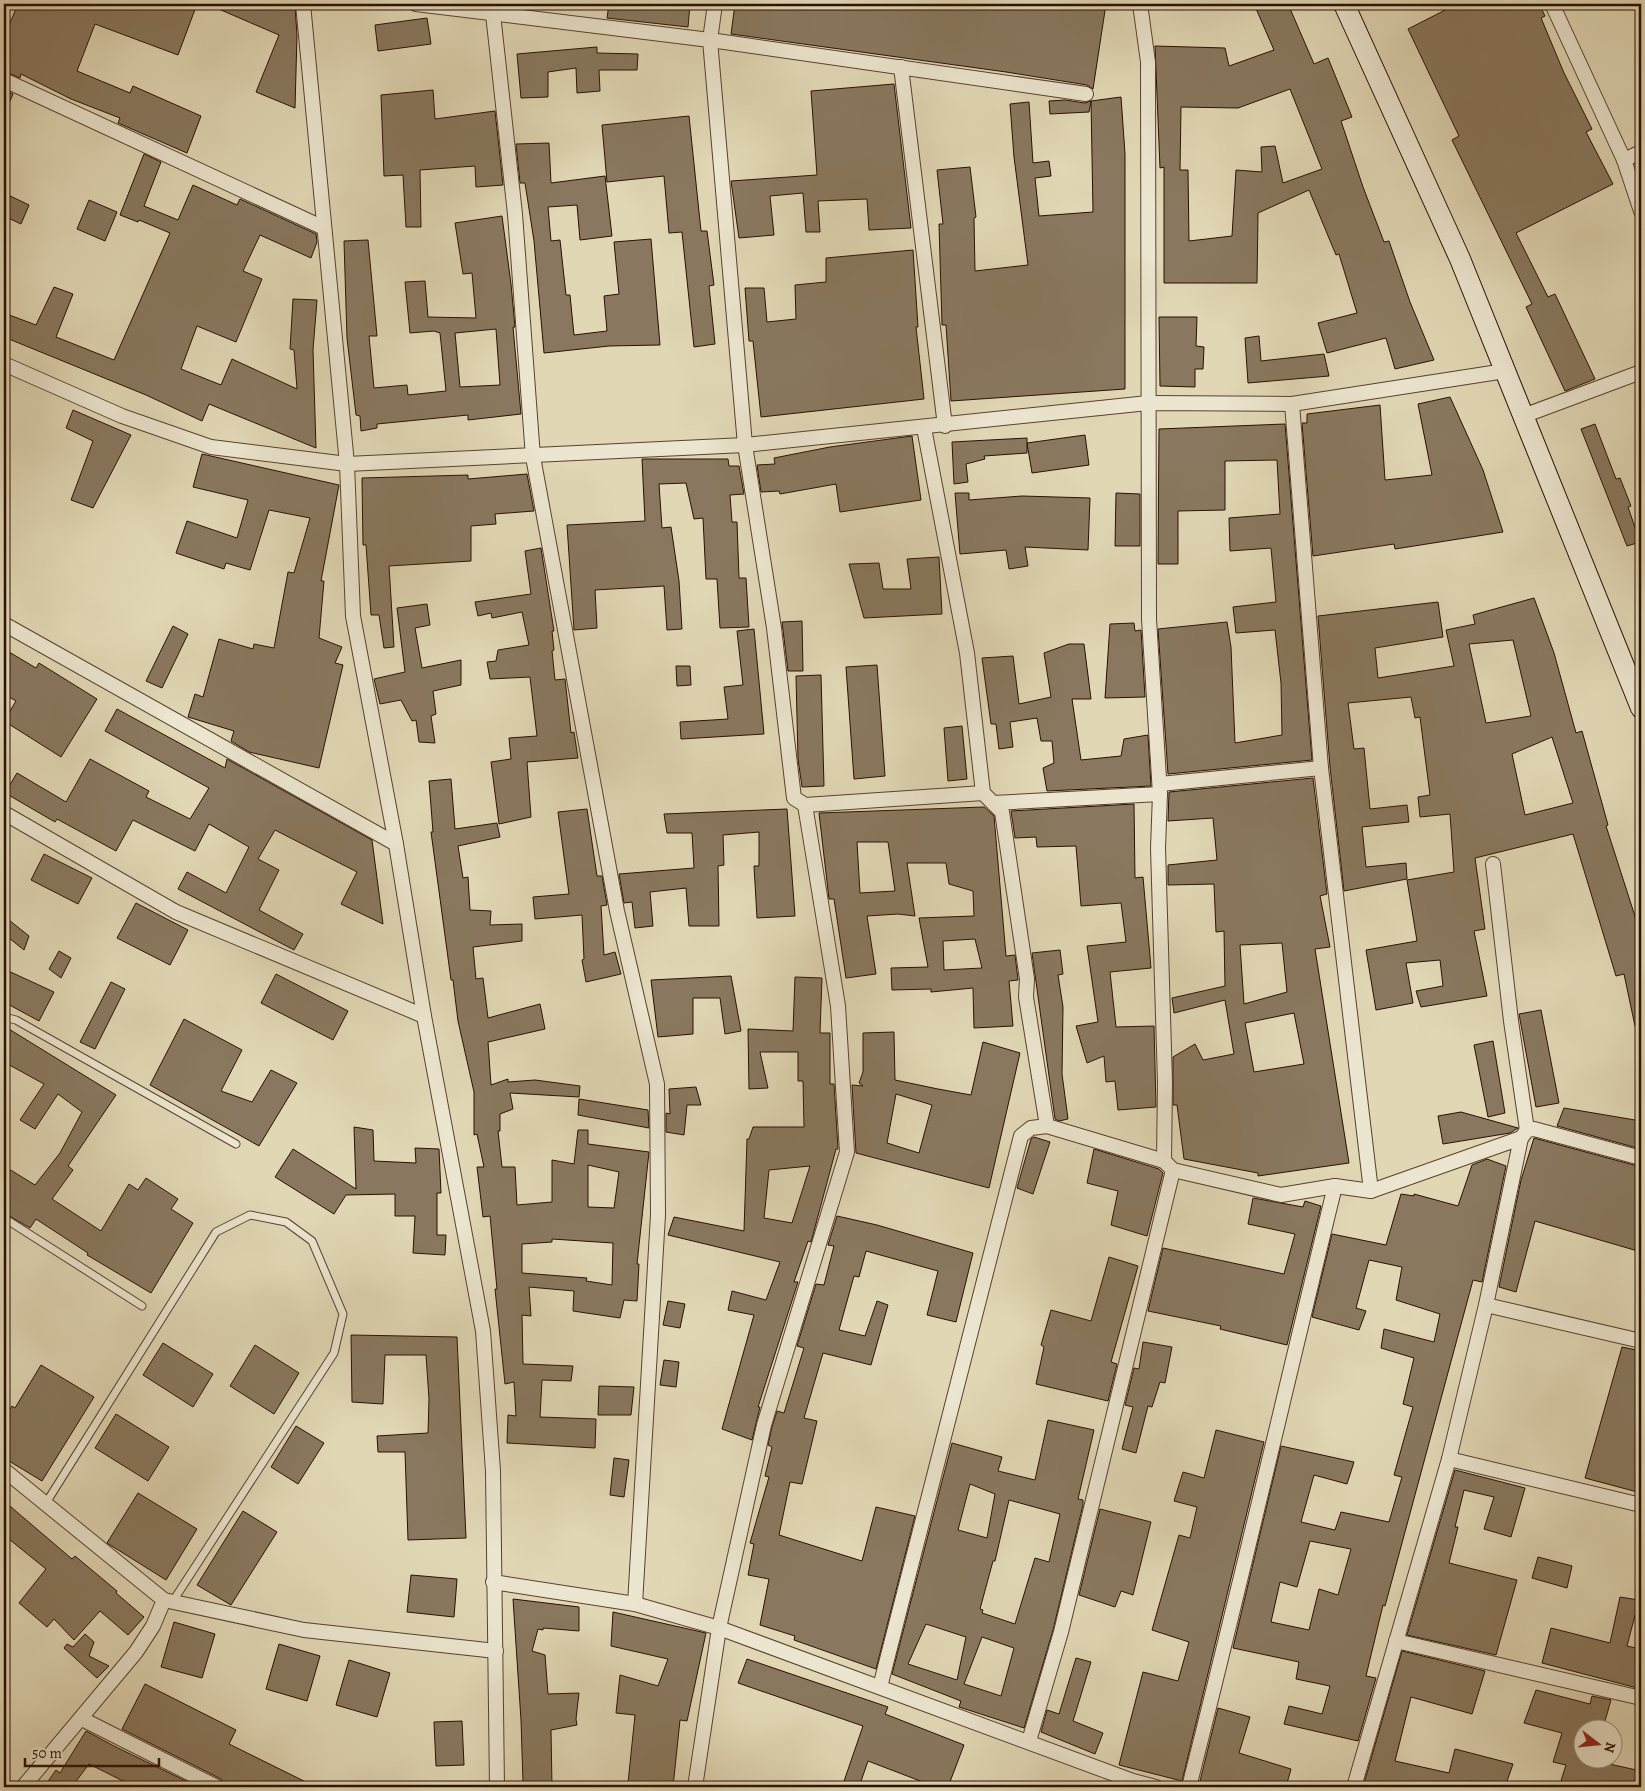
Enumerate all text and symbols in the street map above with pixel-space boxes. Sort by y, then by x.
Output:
north arrow [1572,1718,1622,1768]
scale bar [25,1736,159,1768]
text: N [1599,1740,1621,1755]
text: 50 m [32,1743,62,1763]

